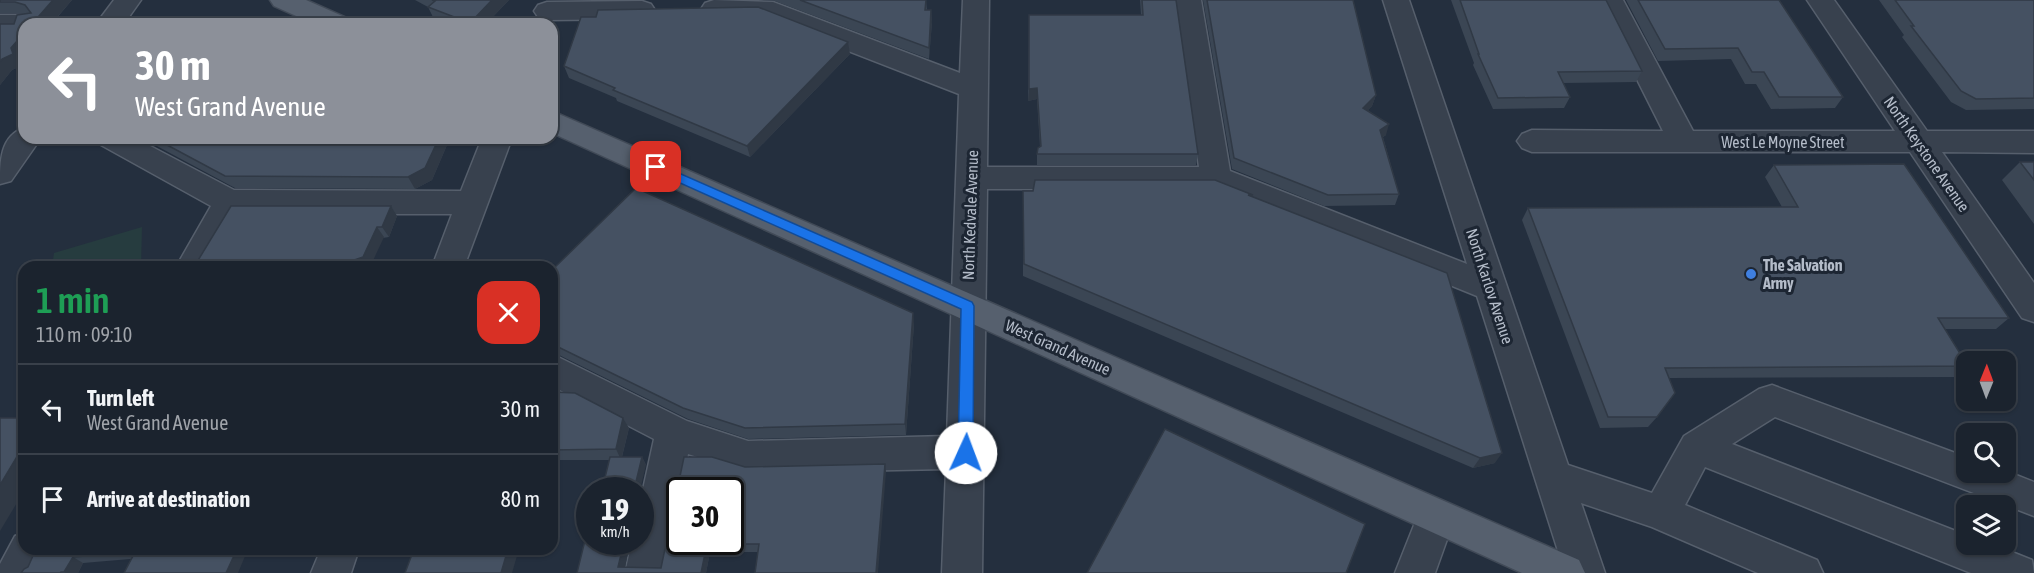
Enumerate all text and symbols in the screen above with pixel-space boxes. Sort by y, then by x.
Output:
text: 30 m [135,41,210,89]
icon: left [36,42,114,120]
text: West Grand Avenue [135,91,326,122]
street label: North Keystone Avenue [1880,93,1973,216]
street label: West Le Moyne Street [1721,133,1845,152]
pin [630,141,681,192]
icon: arrive [639,150,672,183]
street label: North Kedvale Avenue [959,150,981,280]
street label: North Karlov Avenue [1463,226,1517,346]
place label: The Salvation Army [1762,256,1843,292]
marker: The Salvation Army [1744,267,1758,281]
text: 1 min [36,279,110,321]
button: close [477,281,540,344]
street label: West Grand Avenue [1003,316,1113,378]
text: 110 m · 09:10 [36,323,132,346]
north arrow [1956,351,2016,411]
map controls [1956,351,2016,555]
text: Turn left [87,385,154,411]
icon: left [36,393,69,426]
text: 30 m [500,396,540,422]
text: West Grand Avenue [87,411,228,434]
position arrow [934,421,998,485]
button: search [1956,423,2016,483]
speed limit sign: 30 [666,477,744,555]
icon: arrive [36,483,69,516]
text: Arrive at destination [87,486,250,512]
text: 80 m [500,486,540,512]
text: 19 [601,492,629,526]
button: layers [1956,495,2016,555]
text: km/h [600,523,630,540]

